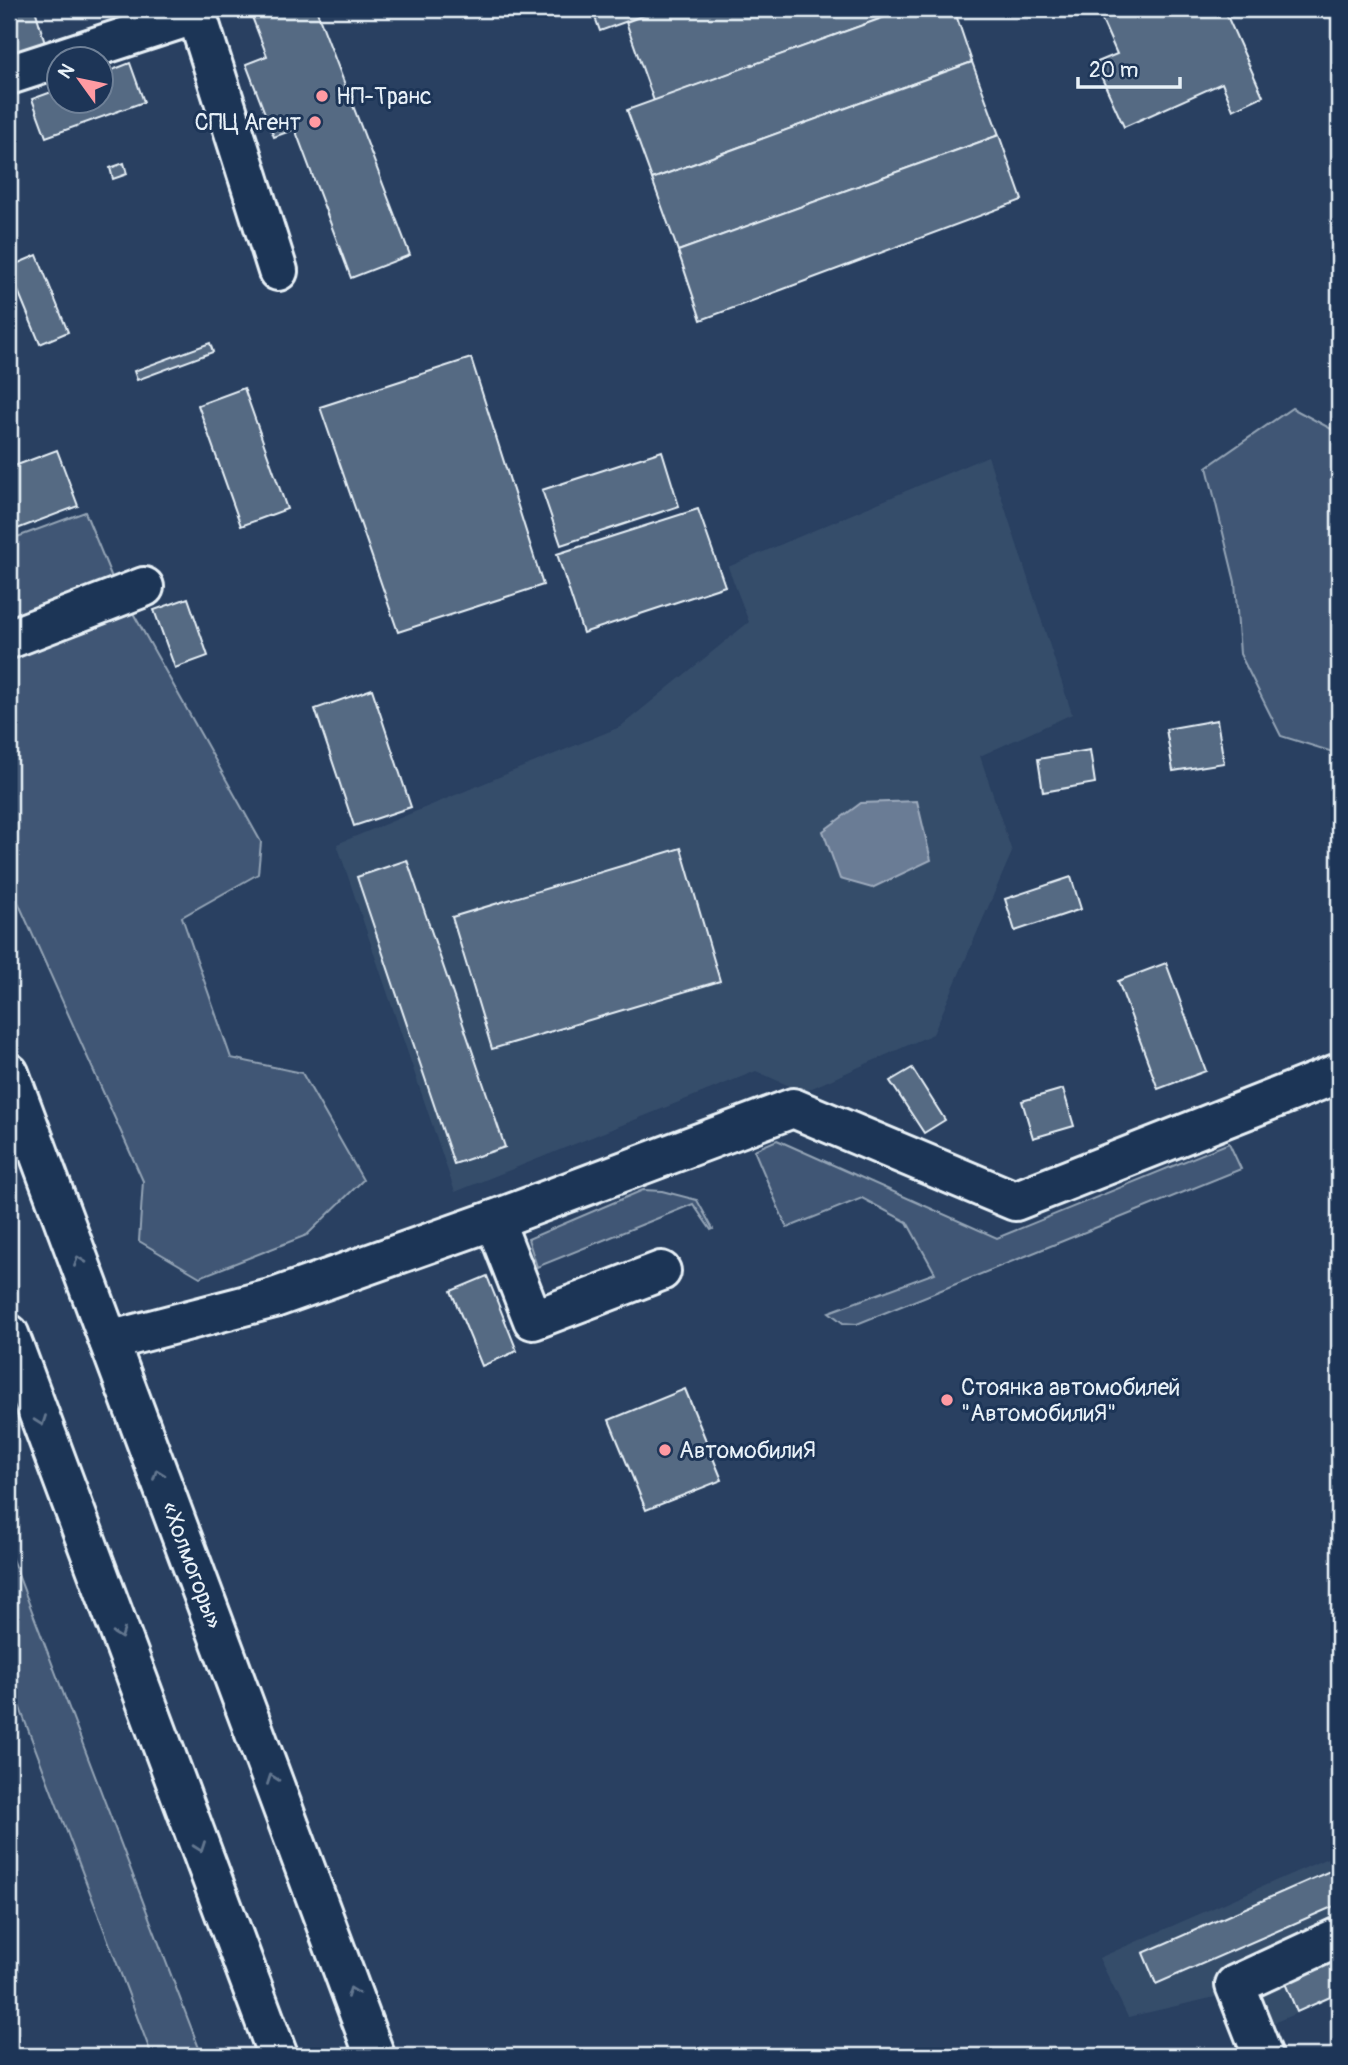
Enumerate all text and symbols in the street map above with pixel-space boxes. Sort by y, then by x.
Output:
north arrow [46,46,116,116]
scale bar [1078,46,1180,90]
text: 20 m [1089,57,1138,84]
text: N [53,59,80,83]
place label: НП-Транс [336,82,432,111]
marker: НП-Транс [314,88,330,104]
place label: СПЦ Агент [195,108,301,137]
marker: СПЦ Агент [307,114,323,130]
one-way arrow [73,1255,87,1268]
place label: Стоянка автомобилей "АвтомобилиЯ" [961,1373,1180,1428]
marker: Стоянка автомобилей "АвтомобилиЯ" [939,1392,955,1408]
one-way arrow [33,1414,47,1426]
place label: АвтомобилиЯ [679,1436,816,1465]
marker: АвтомобилиЯ [657,1442,673,1458]
one-way arrow [153,1469,167,1481]
street label: «Холмогоры» [155,1498,229,1633]
one-way arrow [112,1628,126,1640]
one-way arrow [266,1774,280,1786]
one-way arrow [192,1841,206,1853]
one-way arrow [346,1987,360,1999]

